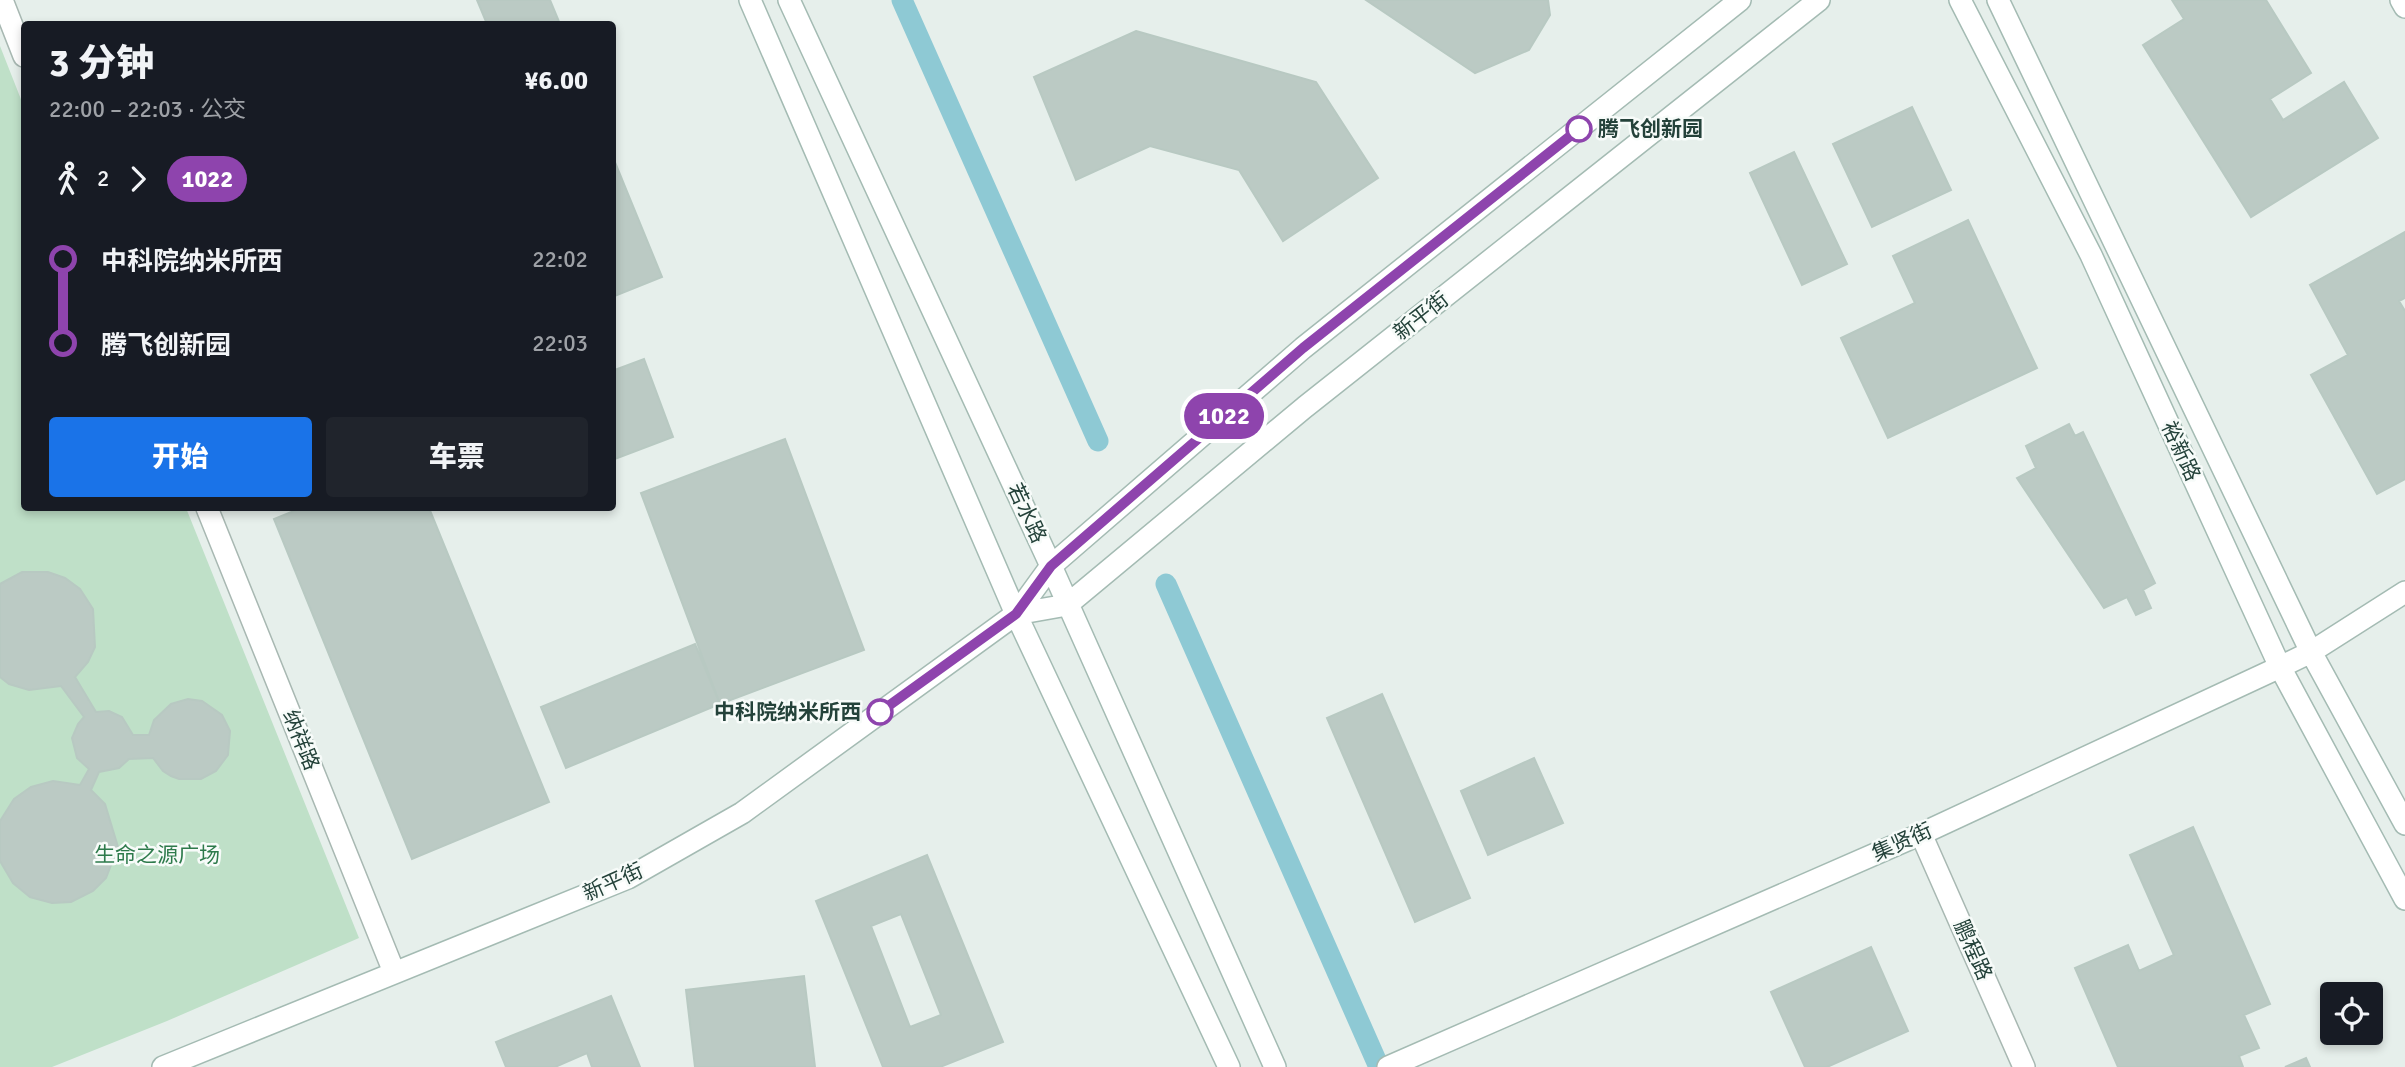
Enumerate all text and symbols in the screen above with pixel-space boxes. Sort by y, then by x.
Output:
text: 3 分钟 [49,40,154,87]
text: ¥6.00 [524,65,588,97]
text: 22:00 – 22:03 · 公交 [49,95,246,124]
marker: 腾飞创新园 [1566,116,1592,142]
place label: 腾飞创新园 [1598,116,1703,142]
icon: walk [49,160,87,198]
icon: forward [119,160,157,198]
text: 2 [97,164,109,193]
text: 1022 [181,164,233,194]
text: 22:02 [532,245,588,274]
text: 中科院纳米所西 [101,246,283,278]
street label: 新平街 [1388,286,1454,346]
text: 22:03 [532,329,588,358]
text: 腾飞创新园 [101,330,231,362]
line badge: 1022 [1175,393,1273,439]
text: 1022 [1198,401,1250,431]
button: 开始 [49,417,312,497]
button: 车票 [326,417,588,497]
street label: 裕新路 [2156,417,2206,485]
street label: 若水路 [1002,479,1052,547]
place label: 中科院纳米所西 [714,699,861,725]
marker: 中科院纳米所西 [867,699,893,725]
street label: 纳祥路 [277,706,325,774]
street label: 集贤街 [1868,817,1936,867]
park label: 生命之源广场 [94,842,220,868]
street label: 新平街 [579,857,647,907]
street label: 鹏程路 [1948,916,1998,984]
map controls [2320,982,2383,1045]
button: locate [2320,982,2383,1045]

